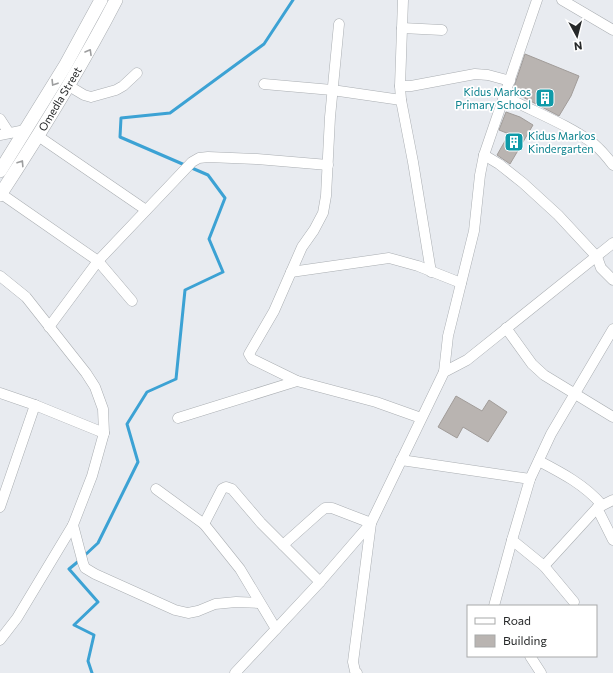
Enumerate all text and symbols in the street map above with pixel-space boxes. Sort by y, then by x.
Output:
north arrow [557,16,597,56]
text: N [573,39,583,53]
one-way arrow [84,49,91,56]
street label: Omedla Street [35,64,84,133]
one-way arrow [52,79,59,86]
place label: Kidus Markos Primary School [455,85,531,111]
building icon: Kidus Markos Primary School [534,87,556,109]
place label: Kidus Markos Kindergarten [528,129,596,155]
building icon: Kidus Markos Kindergarten [503,131,525,153]
one-way arrow [16,160,24,167]
legend [467,605,597,657]
text: Road [503,613,531,627]
text: Building [503,633,547,647]

